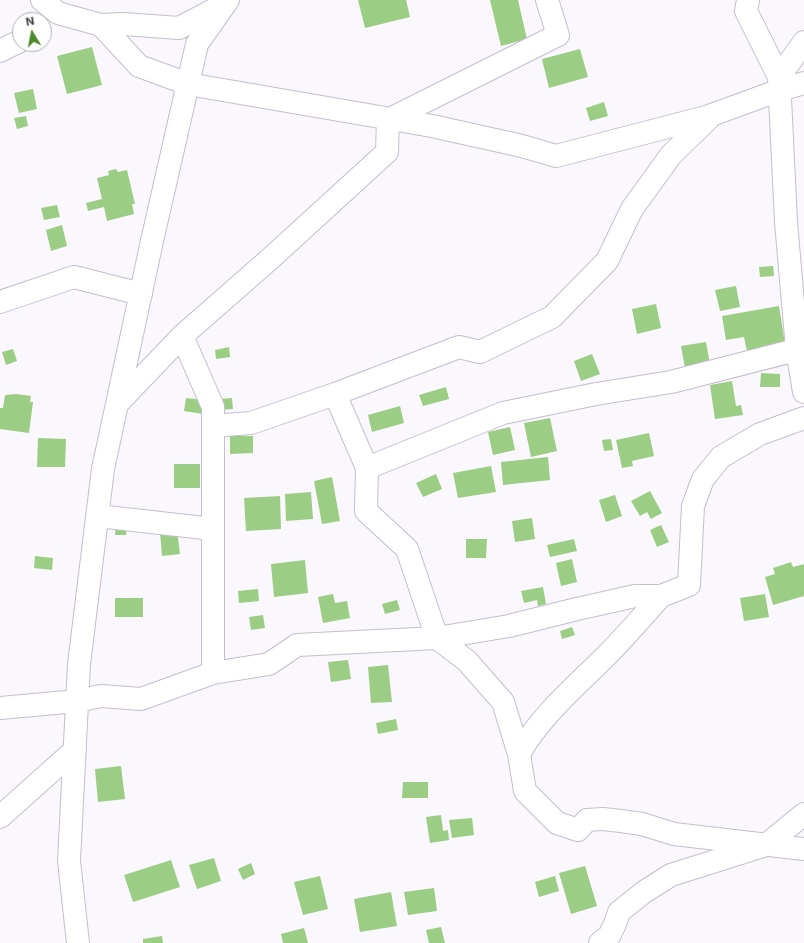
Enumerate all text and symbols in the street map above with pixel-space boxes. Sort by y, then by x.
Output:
north arrow [12,12,52,52]
text: N [25,14,35,29]

